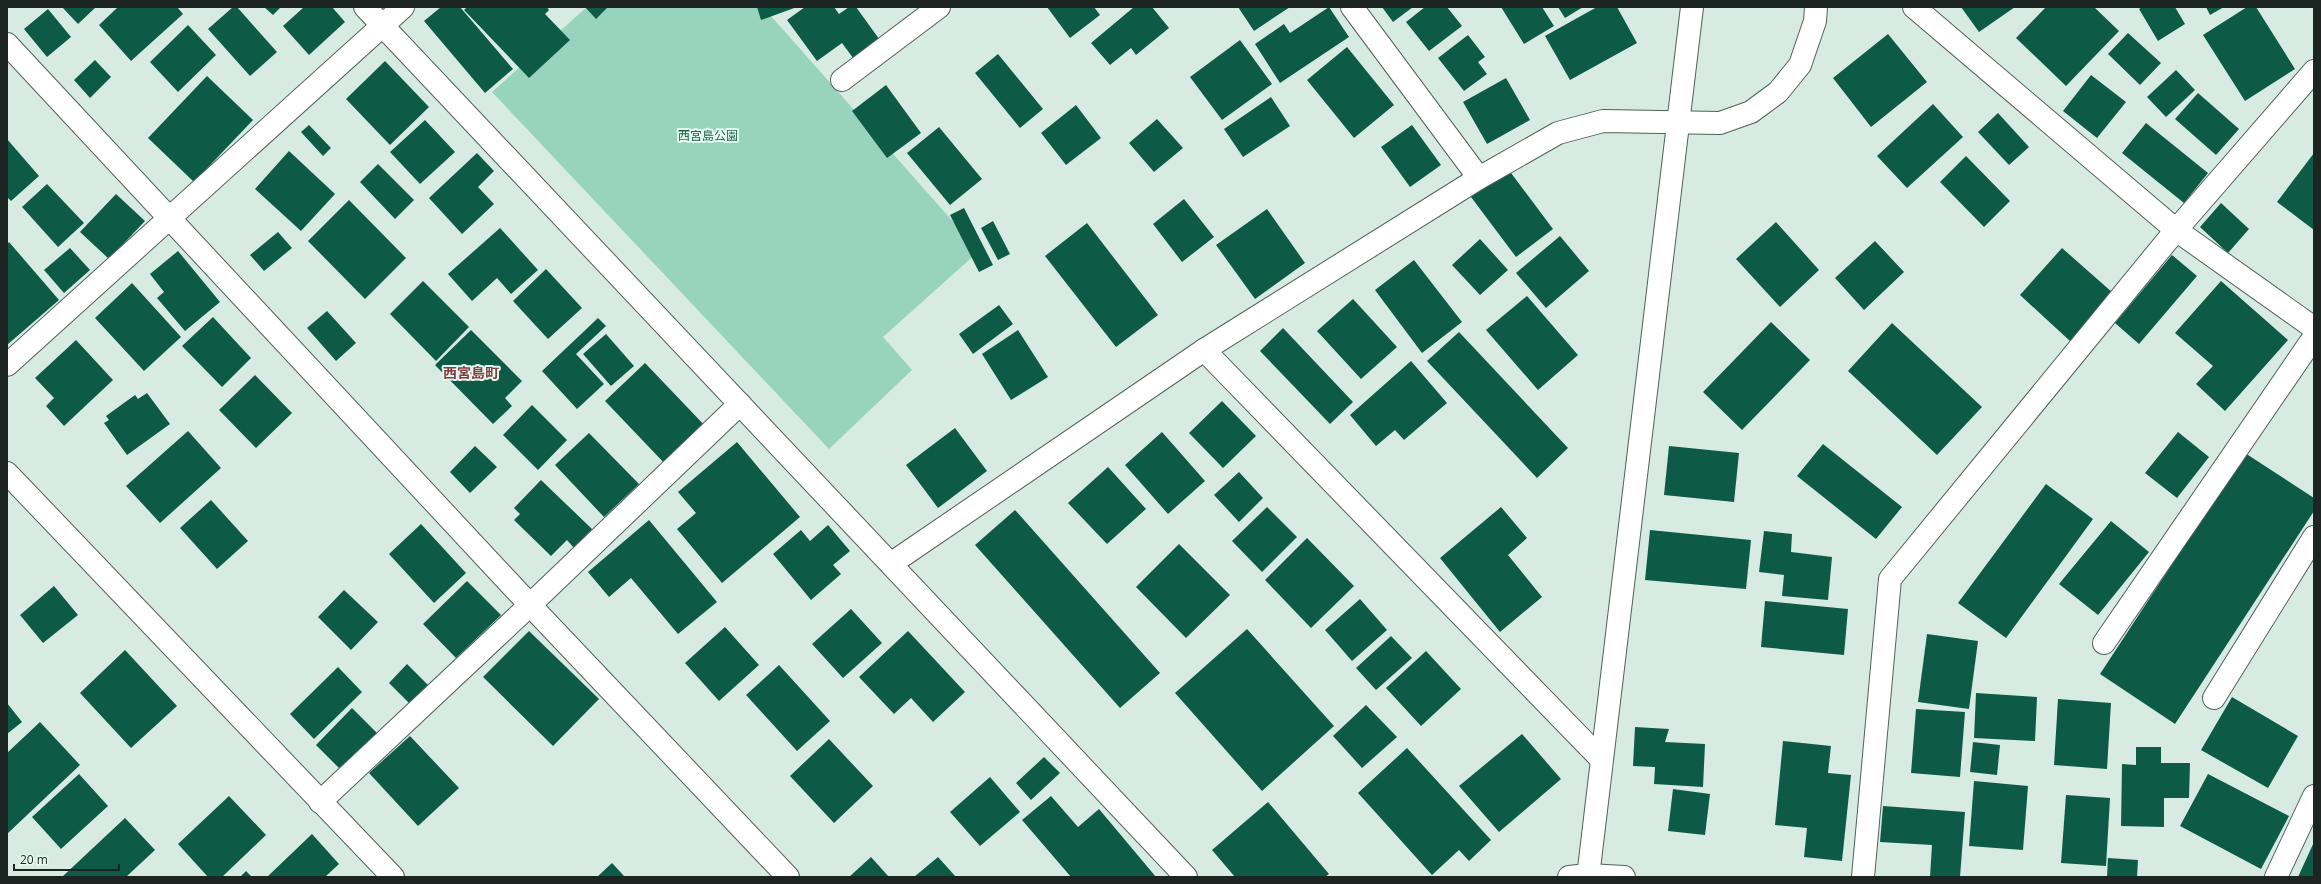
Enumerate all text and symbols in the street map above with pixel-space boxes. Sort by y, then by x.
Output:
park label: 西宮島公園 [678,127,738,144]
district label: 西宮島町 [443,363,499,382]
scale bar [14,846,119,872]
text: 20 m [20,851,48,868]

